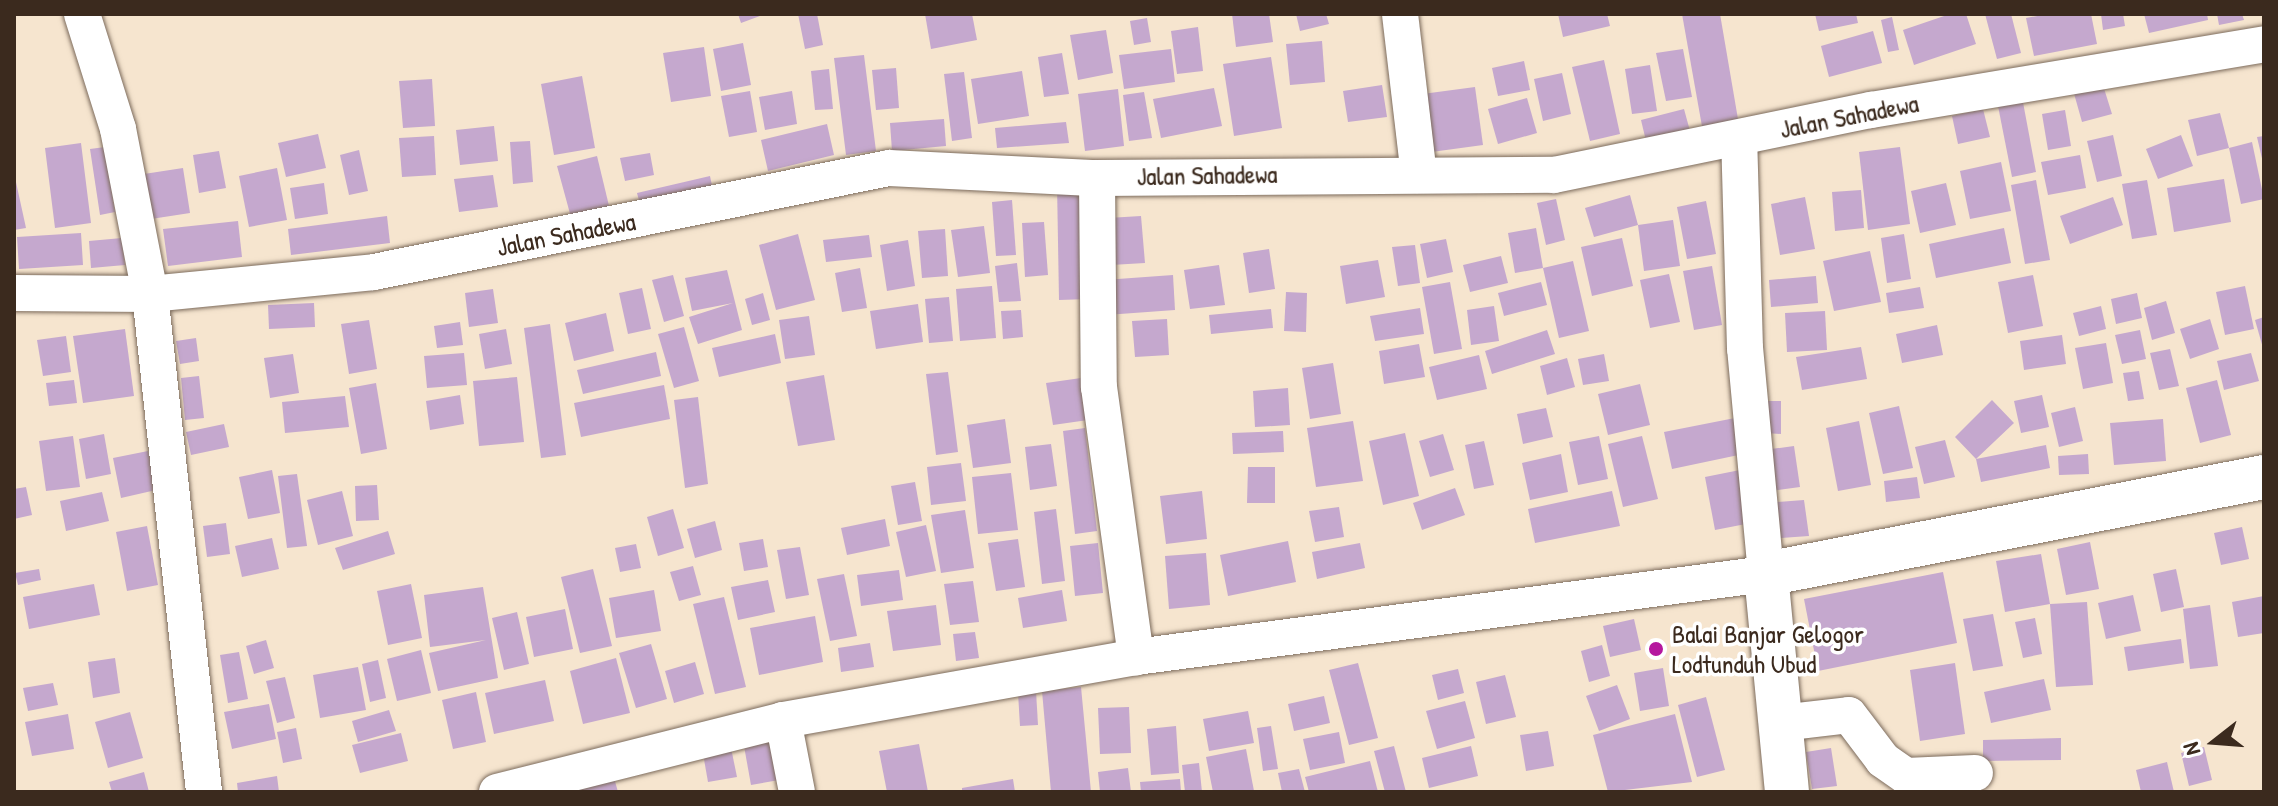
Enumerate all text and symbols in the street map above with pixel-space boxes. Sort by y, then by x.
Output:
street label: Jalan Sahadewa [1777,87,1921,145]
street label: Jalan Sahadewa [1136,158,1278,192]
street label: Jalan Sahadewa [494,205,638,263]
place label: Balai Banjar Gelogor Lodtunduh Ubud [1672,618,1864,680]
marker: Balai Banjar Gelogor Lodtunduh Ubud [1647,640,1665,658]
north arrow [2174,702,2254,782]
text: N [2175,739,2207,759]

